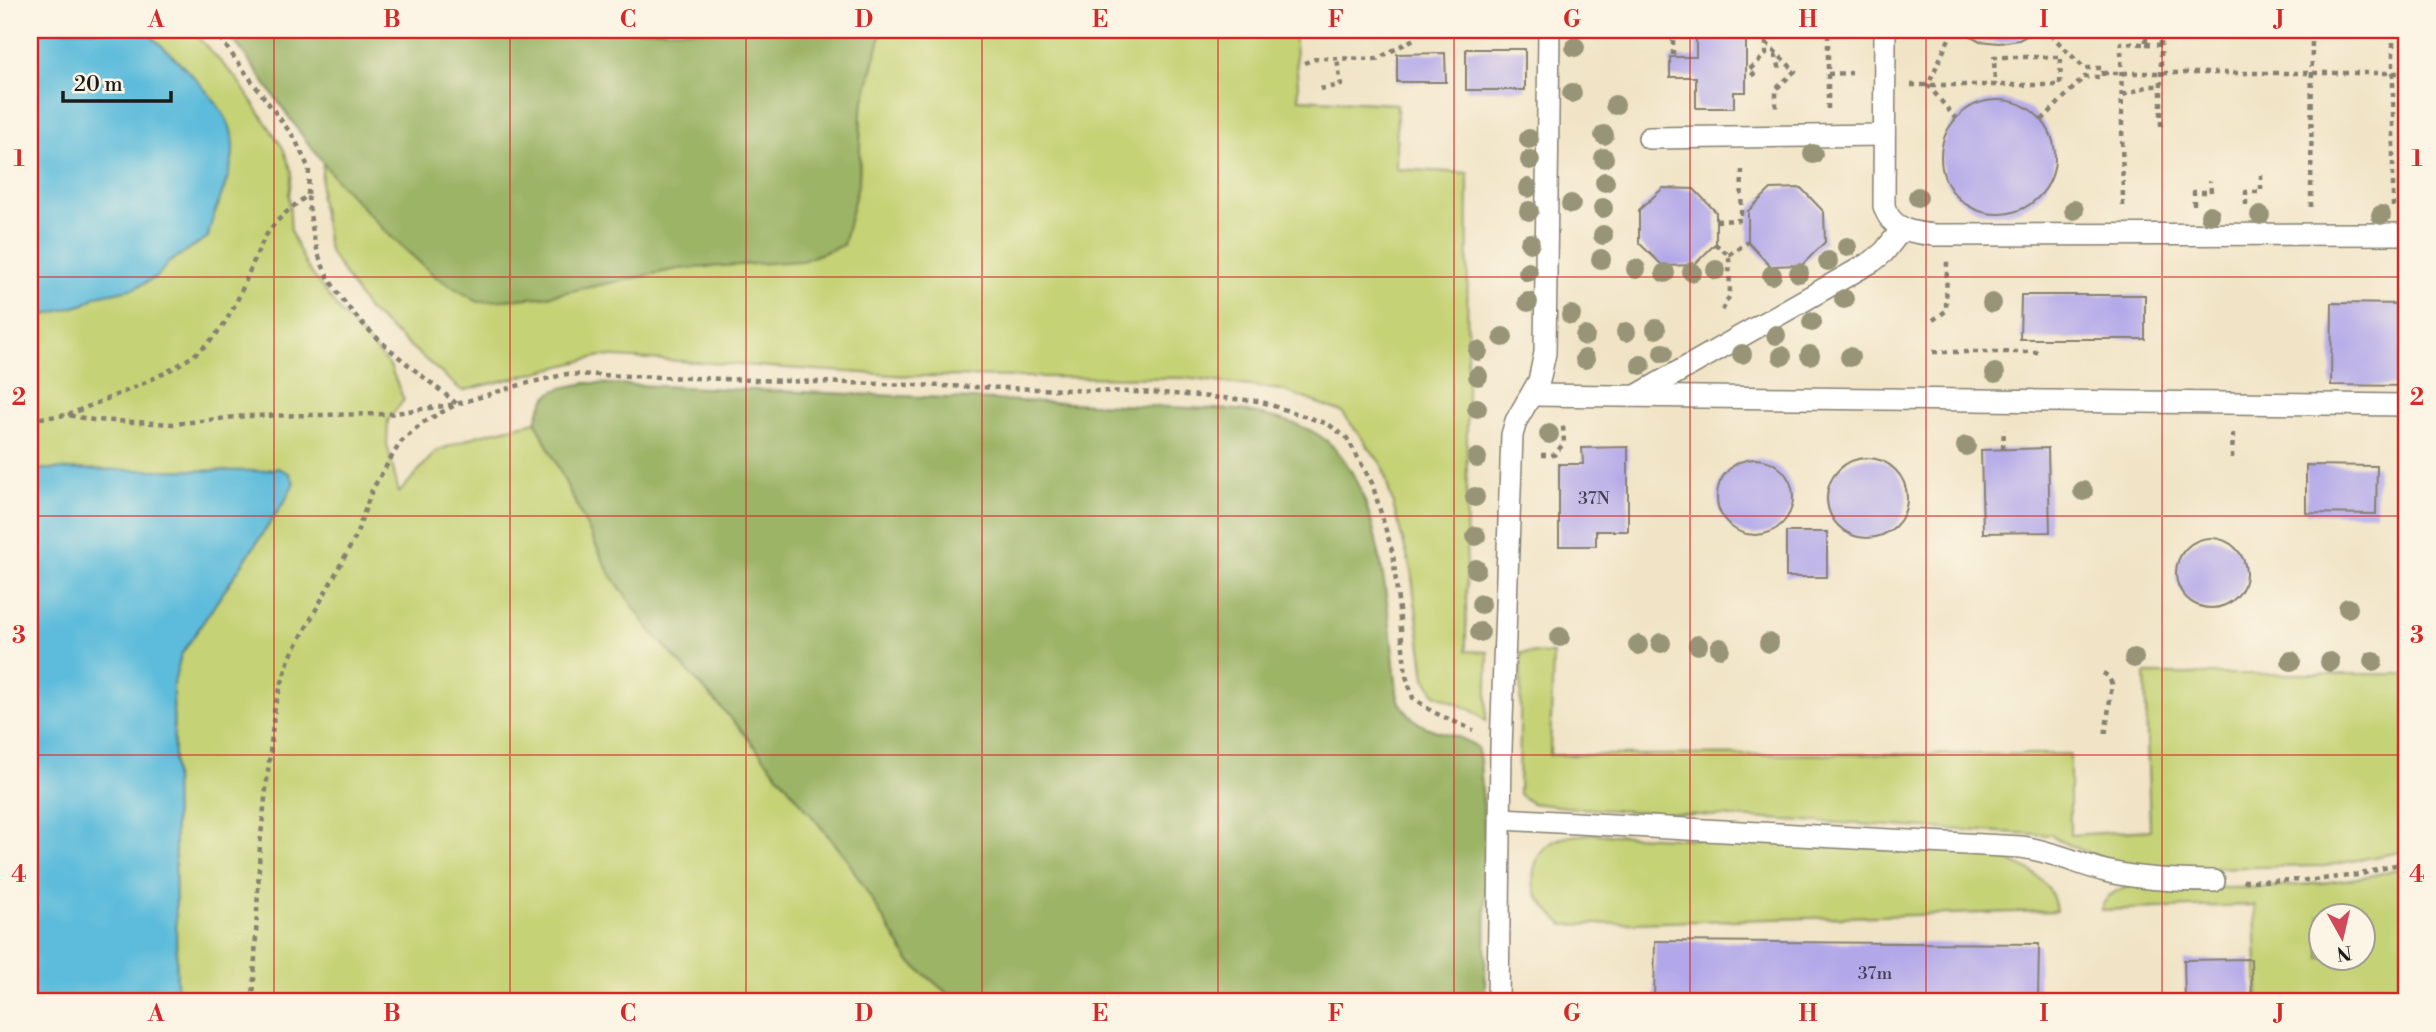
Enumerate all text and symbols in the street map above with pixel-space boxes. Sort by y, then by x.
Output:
text: A [147,6,165,34]
text: B [383,6,401,34]
text: C [620,6,636,34]
text: D [855,6,873,34]
text: E [1092,6,1108,34]
text: F [1328,6,1344,34]
text: G [1563,6,1581,34]
text: H [1799,6,1818,34]
text: I [2040,6,2049,34]
text: J [2273,6,2285,34]
scale bar [63,60,172,104]
text: 20 m [74,72,123,98]
text: 1 [13,145,25,173]
text: 1 [2411,145,2423,173]
text: 2 [12,384,26,412]
text: 2 [2410,384,2424,412]
house number: 37N [1578,487,1611,510]
text: 3 [12,622,26,650]
text: 3 [2410,622,2424,650]
text: 4 [11,861,27,889]
text: 4 [2409,861,2425,889]
north arrow [2306,902,2376,972]
text: N [2335,940,2353,966]
house number: 37m [1858,962,1892,985]
text: A [147,1000,165,1028]
text: B [383,1000,401,1028]
text: C [620,1000,636,1028]
text: D [855,1000,873,1028]
text: E [1092,1000,1108,1028]
text: F [1328,1000,1344,1028]
text: G [1563,1000,1581,1028]
text: H [1799,1000,1818,1028]
text: I [2040,1000,2049,1028]
text: J [2273,1000,2285,1028]

